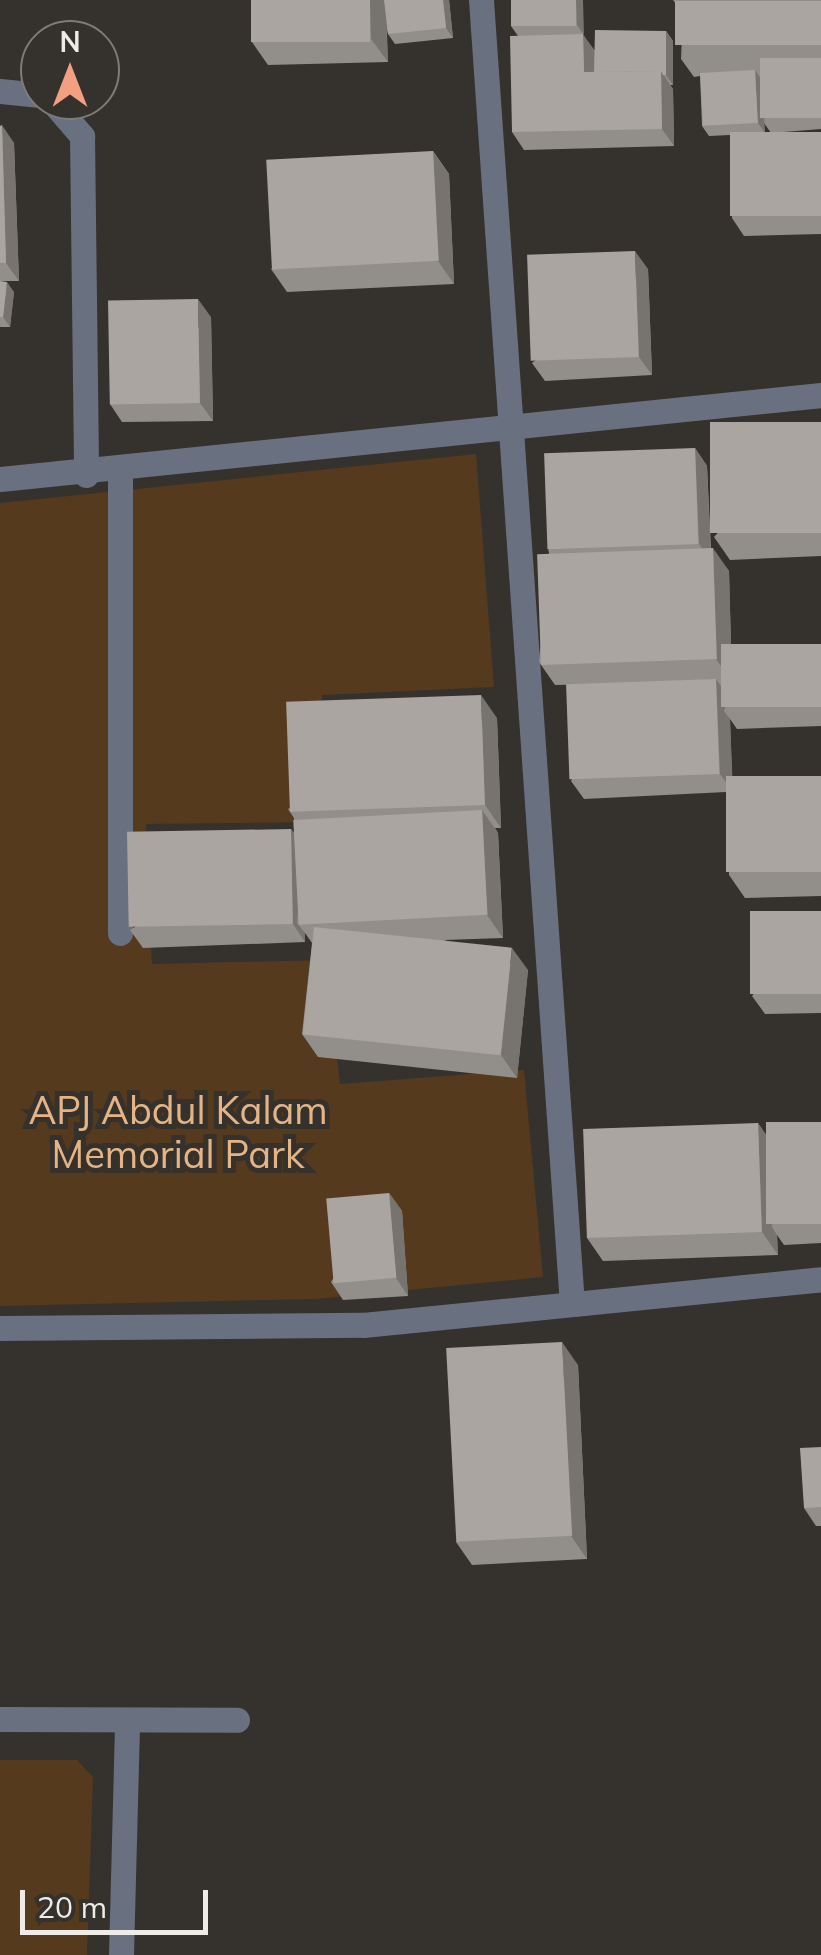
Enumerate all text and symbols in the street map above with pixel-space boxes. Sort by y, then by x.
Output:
north arrow [20,20,120,120]
text: N [59,24,81,59]
park label: APJ Abdul Kalam Memorial Park [28,1088,328,1178]
scale bar [25,1870,212,1932]
text: 20 m [37,1888,107,1926]

